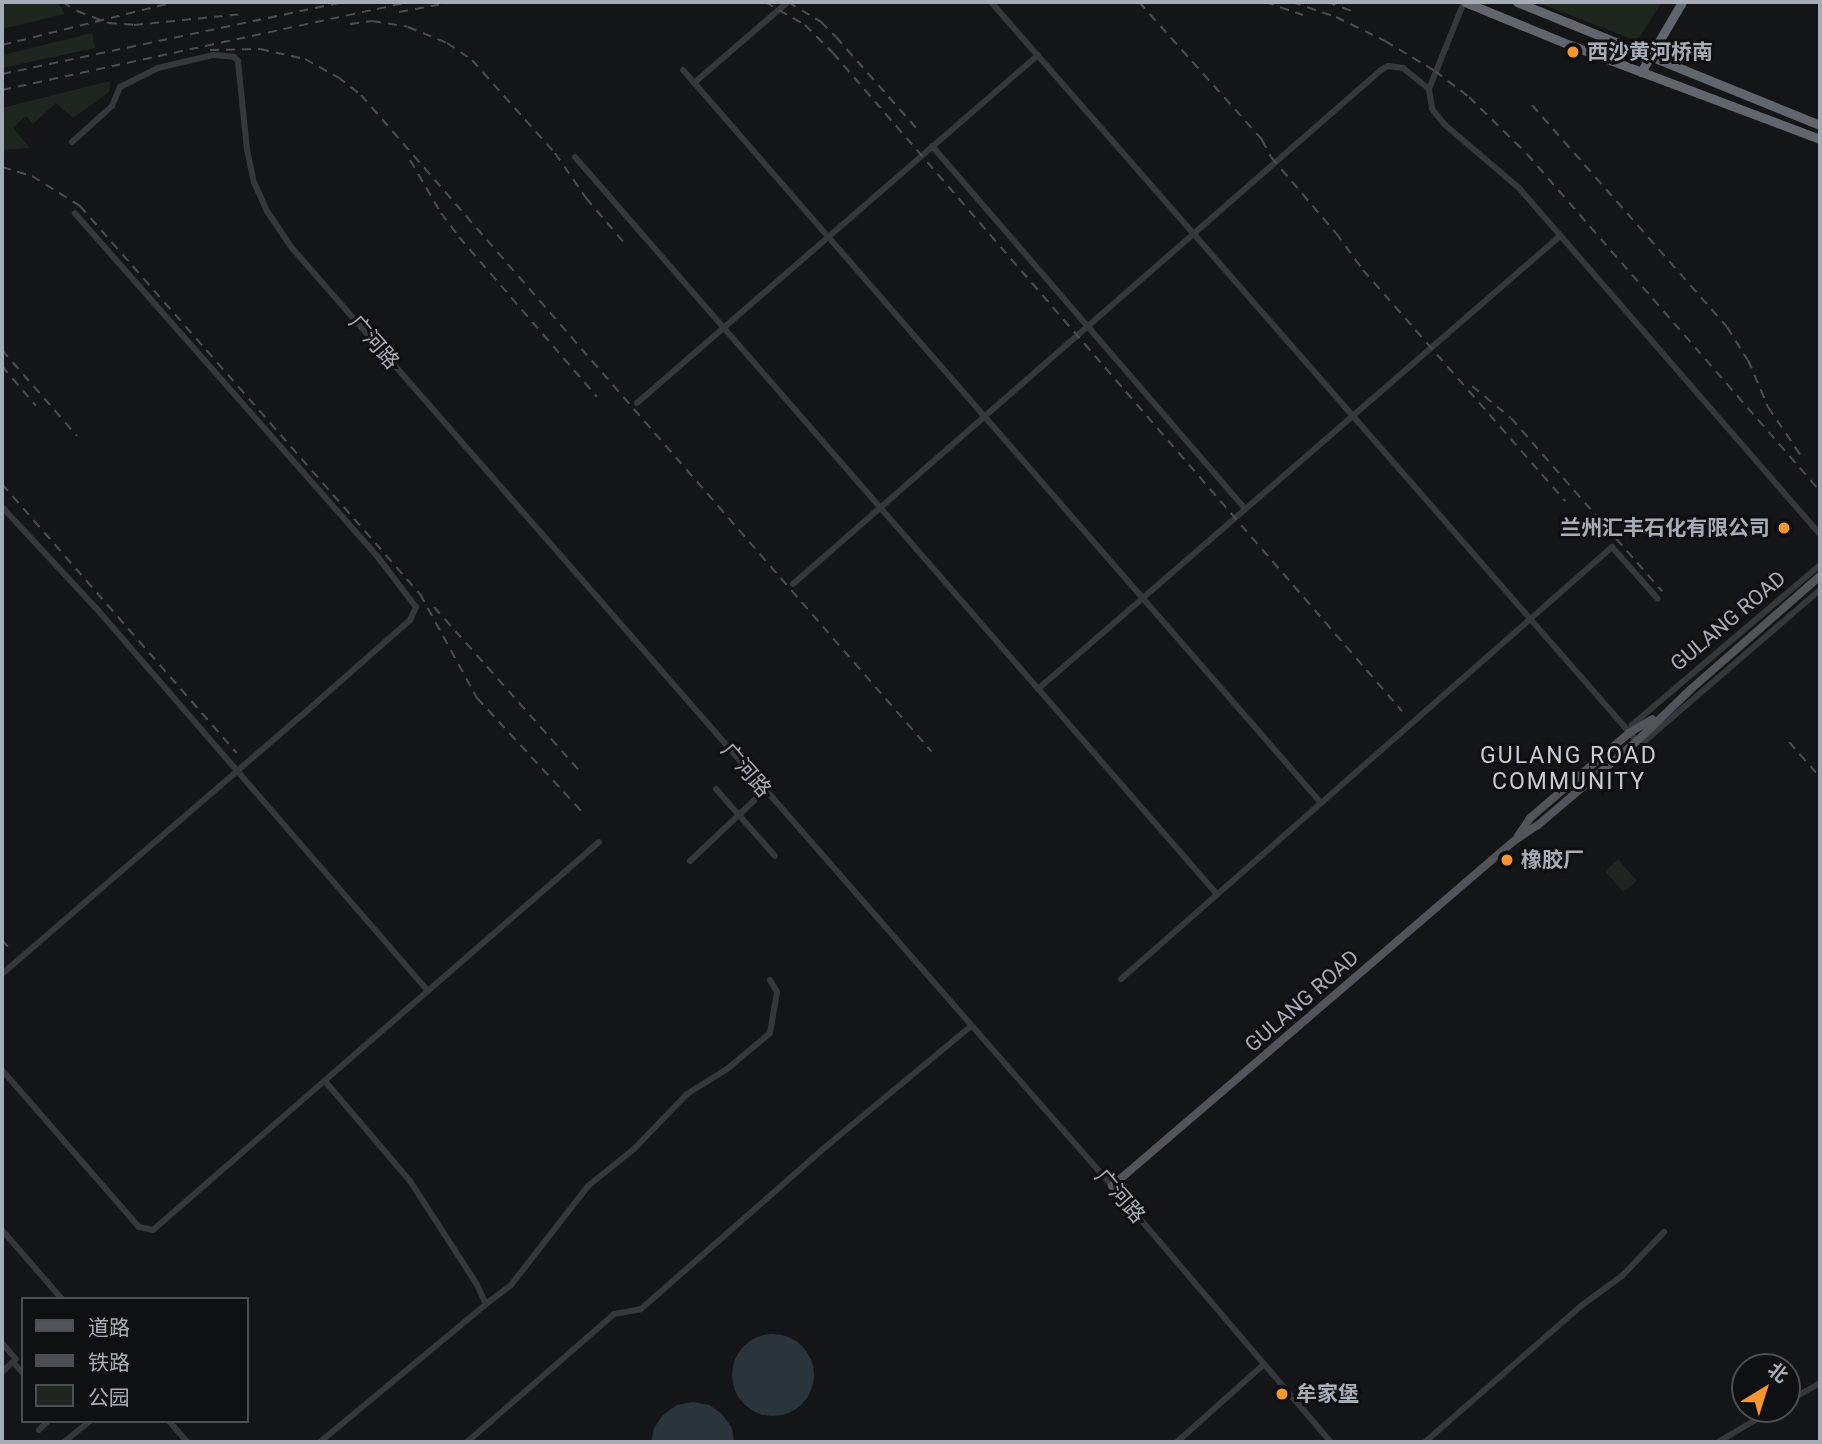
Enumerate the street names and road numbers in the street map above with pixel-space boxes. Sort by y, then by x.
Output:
street label: 广河路 [344,310,404,374]
street label: GULANG ROAD [1665,566,1791,676]
street label: 广河路 [716,738,776,802]
street label: GULANG ROAD [1240,945,1364,1057]
street label: 广河路 [1090,1164,1150,1228]

